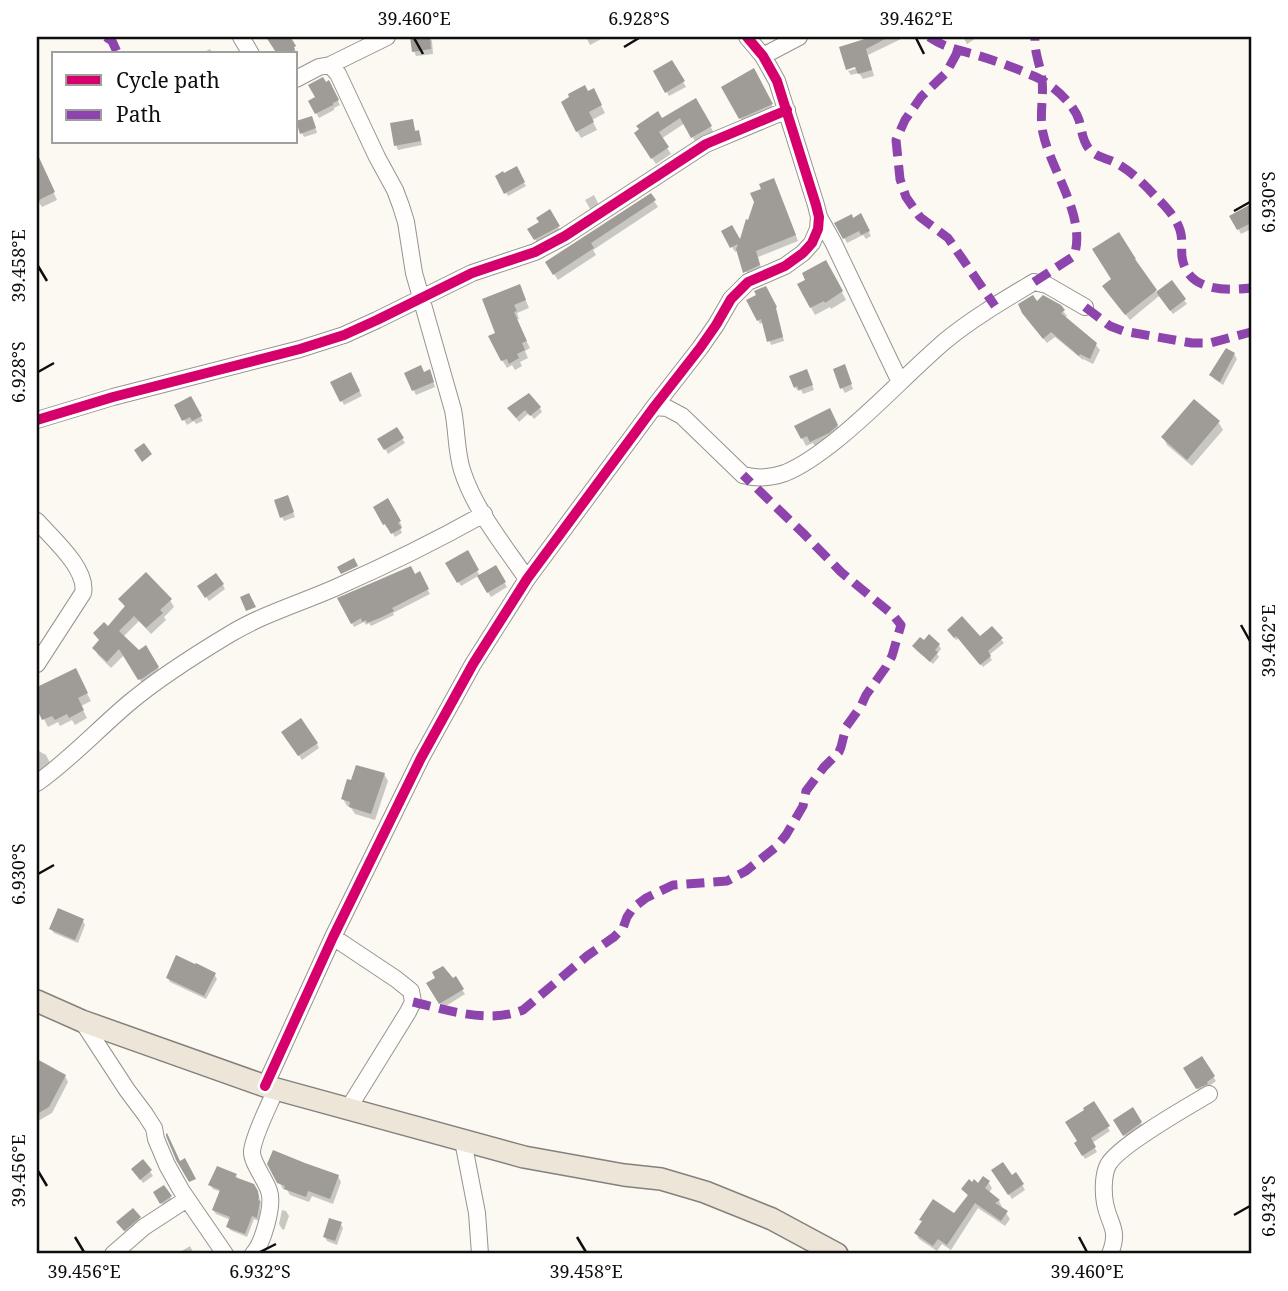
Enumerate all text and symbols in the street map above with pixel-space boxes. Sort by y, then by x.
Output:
text: 39.460°E [377,6,451,30]
text: 6.928°S [608,6,670,30]
text: 39.462°E [879,6,953,30]
legend [52,52,298,144]
text: Cycle path [116,66,220,94]
text: Path [116,100,161,128]
text: 6.930°S [1256,171,1280,233]
text: 39.458°E [6,229,30,303]
text: 6.928°S [6,341,30,403]
text: 39.462°E [1256,604,1280,678]
text: 6.930°S [6,843,30,905]
text: 39.456°E [6,1134,30,1208]
text: 6.934°S [1256,1175,1280,1237]
text: 39.456°E [47,1259,121,1283]
text: 6.932°S [229,1259,291,1283]
text: 39.458°E [549,1259,623,1283]
text: 39.460°E [1050,1259,1124,1283]

